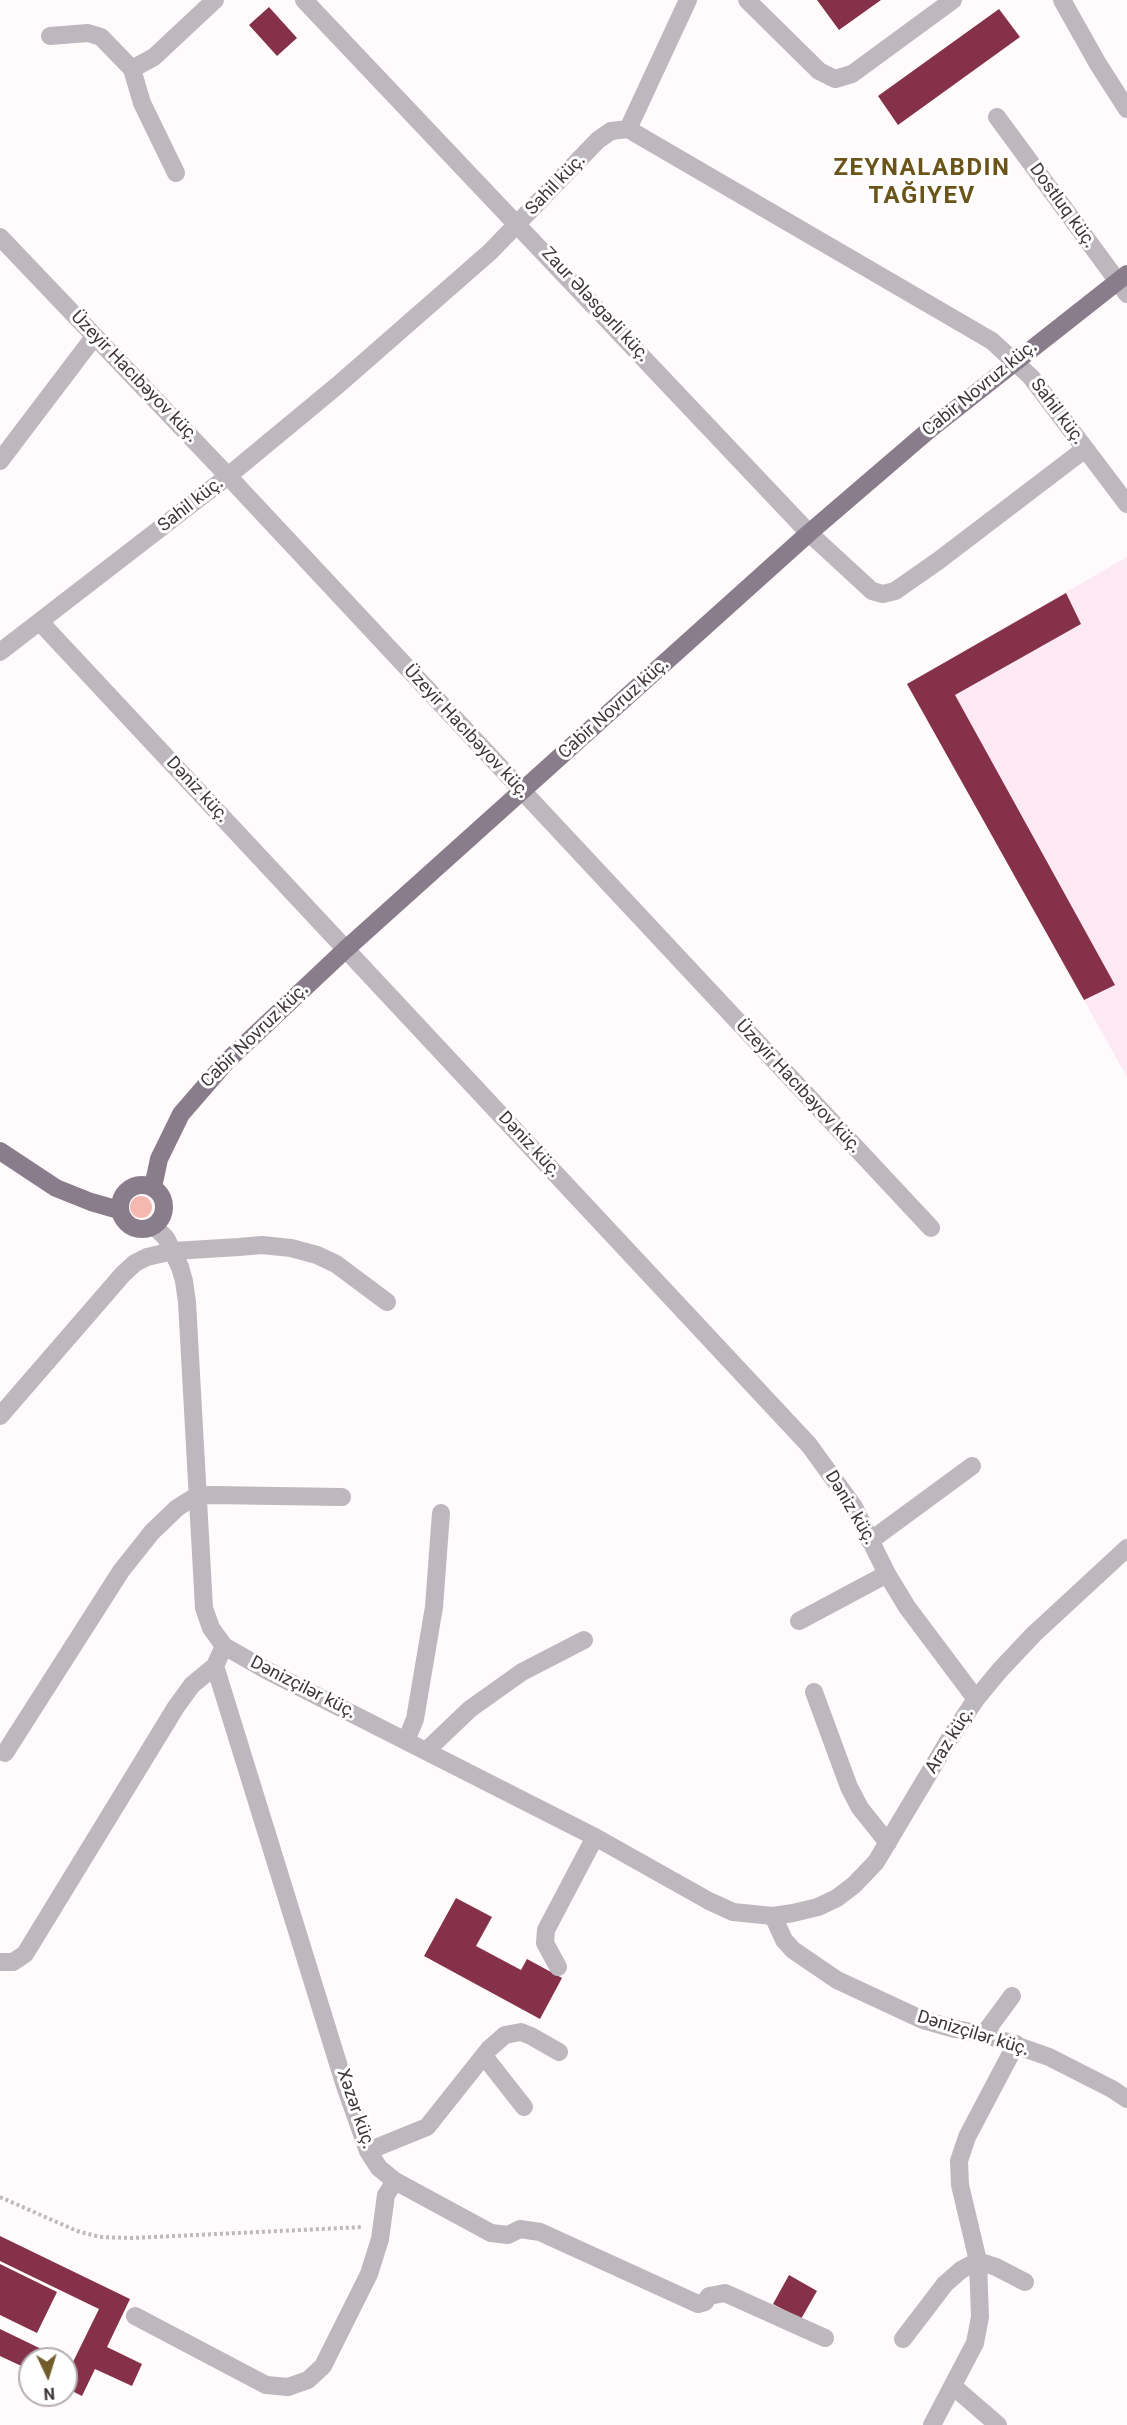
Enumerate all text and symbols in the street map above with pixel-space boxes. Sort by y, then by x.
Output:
street label: Sahil küç. [522,150,590,220]
district label: ZEYNALABDIN TAĞIYEV [834,155,1010,211]
street label: Dostluq küç. [1024,159,1100,253]
street label: Zaur Ələsgərli küç. [536,243,654,367]
street label: Üzeyir Hacıbəyov küç. [66,307,202,447]
street label: Cabir Novruz küç. [918,336,1042,442]
street label: Sahil küç. [1025,375,1089,449]
street label: Sahil küç. [154,473,228,537]
street label: Cabir Novruz küç. [554,654,674,764]
street label: Üzeyir Hacıbəyov küç. [399,661,533,803]
street label: Dәniz küç. [161,753,233,827]
street label: Cabir Novruz küç. [197,979,313,1093]
street label: Üzeyir Hacıbəyov küç. [731,1016,865,1158]
street label: Dәniz küç. [493,1108,565,1182]
street label: Dәniz küç. [820,1467,880,1549]
street label: Dәnizçilәr küç. [246,1652,360,1724]
street label: Araz küç. [921,1704,979,1778]
street label: Dənizçilər küç. [914,2007,1032,2061]
street label: Xəzər küç. [331,2066,379,2152]
north arrow [18,2347,78,2407]
text: N [43,2384,55,2403]

